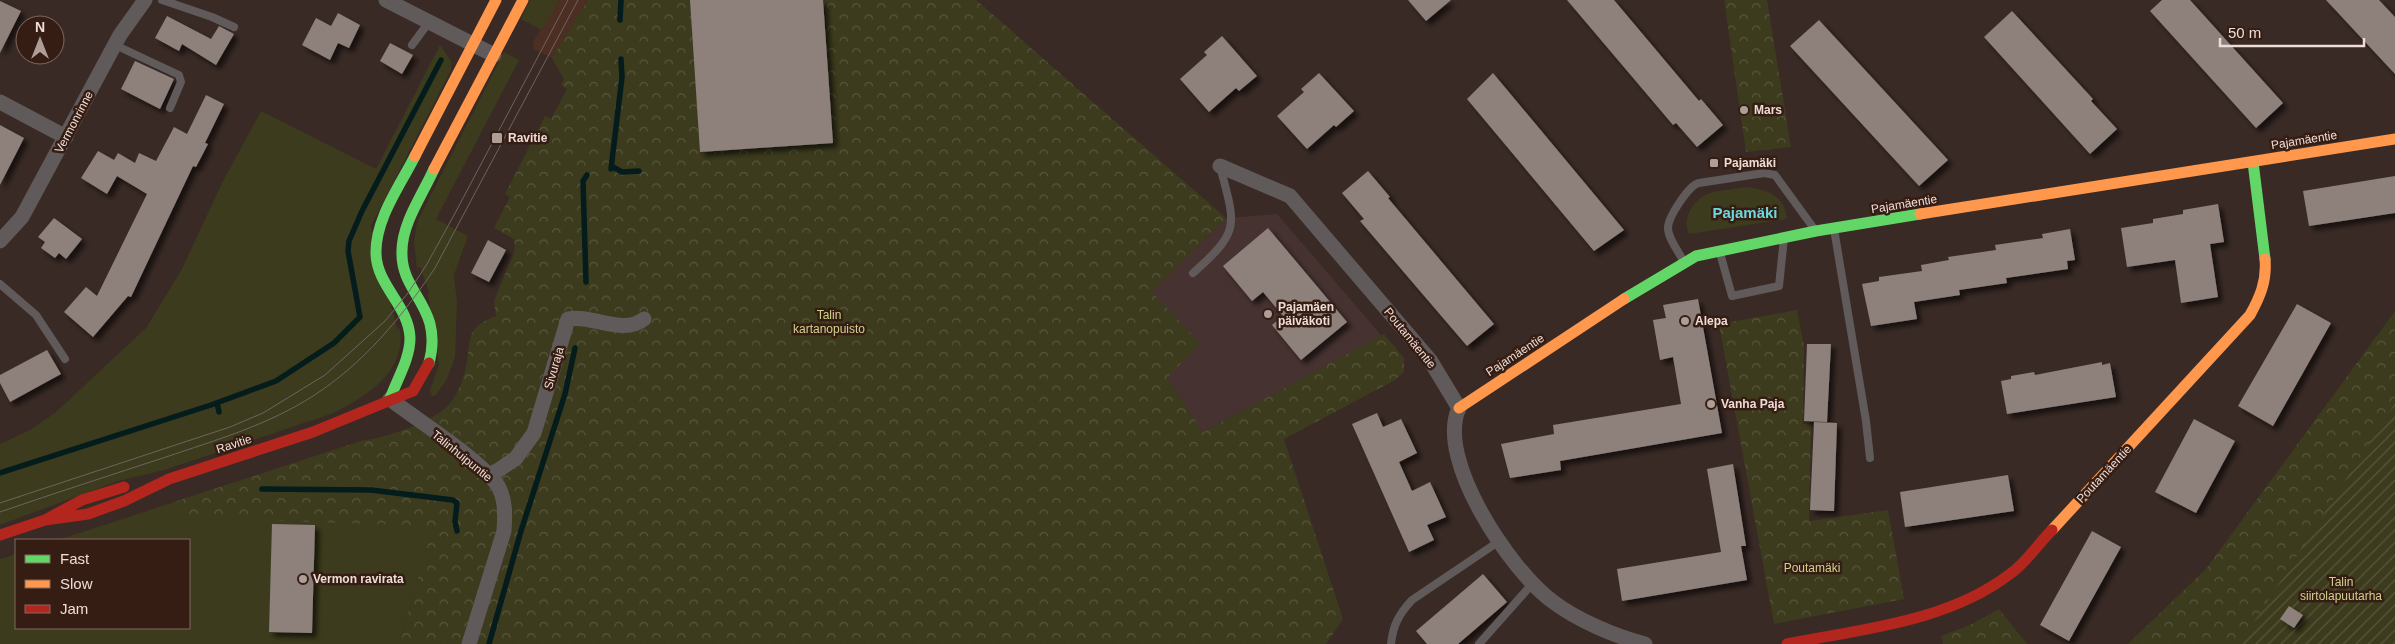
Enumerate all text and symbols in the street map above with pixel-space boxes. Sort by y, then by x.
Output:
north arrow [15,15,65,65]
scale bar [2220,15,2364,47]
text: N [35,19,45,35]
text: 50 m [2228,24,2261,41]
street label: Vermonrinne [52,88,96,155]
place label: Mars [1754,103,1782,117]
marker: Mars [1738,104,1750,116]
street label: Pajamäentie [2270,128,2338,152]
marker: Ravitie [490,131,504,145]
place label: Ravitie [508,131,548,145]
place label: Pajamäki [1724,156,1776,170]
marker: Pajamäki [1708,157,1720,169]
street label: Pajamäentie [1870,192,1938,216]
district label: Pajamäki [1712,204,1778,221]
place label: Pajamäen päiväkoti [1278,300,1334,328]
street label: Poutamäentie [1381,305,1439,371]
park label: Talin kartanopuisto [793,308,865,336]
marker: Pajamäen päiväkoti [1262,308,1274,320]
place label: Alepa [1695,314,1728,328]
marker: Alepa [1679,315,1691,327]
street label: Pajamäentie [1483,331,1547,379]
street label: Sivuraja [541,345,567,391]
place label: Vanha Paja [1721,397,1785,411]
marker: Vanha Paja [1705,398,1717,410]
street label: Talinhuipuntie [429,427,495,485]
street label: Ravitie [214,432,254,456]
street label: Poutamäentie [2074,442,2135,506]
legend [15,539,190,629]
text: Fast [60,550,90,567]
park label: Poutamäki [1784,561,1840,575]
place label: Vermon ravirata [313,572,404,586]
marker: Vermon ravirata [297,573,309,585]
text: Slow [60,575,93,592]
park label: Talin siirtolapuutarha [2300,575,2382,603]
text: Jam [60,600,88,617]

